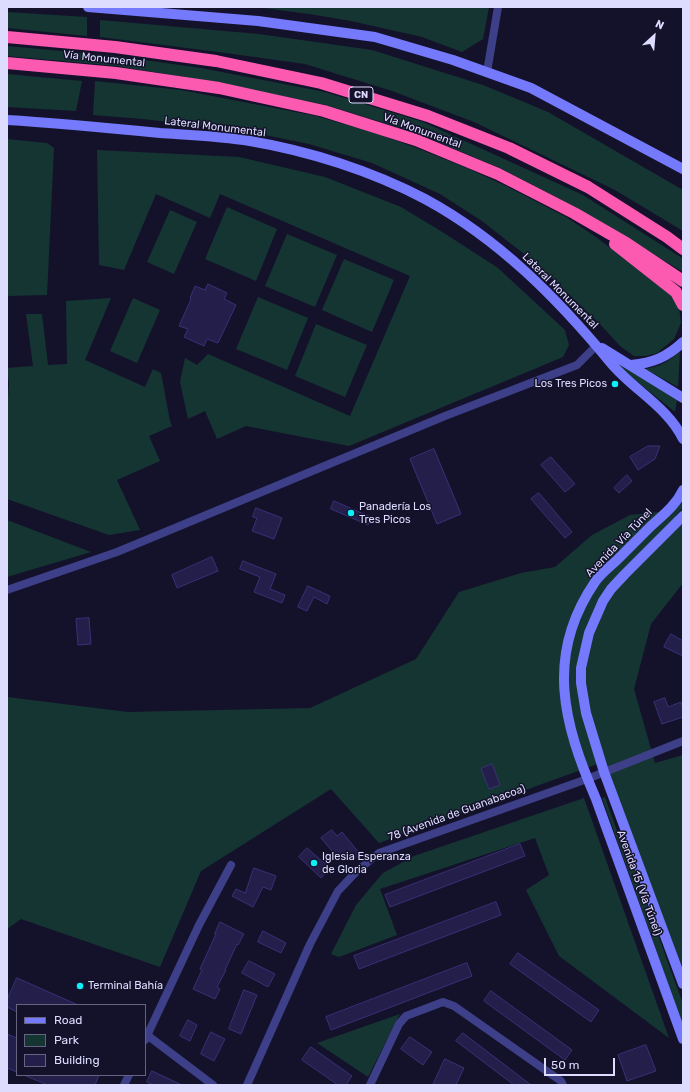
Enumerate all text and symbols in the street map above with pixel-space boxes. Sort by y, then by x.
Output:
north arrow [634,16,674,56]
text: N [653,17,666,32]
street label: Vía Monumental [62,48,146,70]
road number: CN [349,87,373,103]
street label: Vía Monumental [381,111,463,151]
street label: Lateral Monumental [164,114,266,140]
street label: Lateral Monumental [519,250,601,332]
place label: Los Tres Picos [535,377,607,391]
marker: Los Tres Picos [610,379,620,389]
place label: Panadería Los Tres Picos [359,500,431,526]
street label: Avenida Vía Túnel [583,506,655,580]
marker: Panadería Los Tres Picos [346,508,356,518]
street label: 78 (Avenida de Guanabacoa) [387,782,527,844]
street label: Avenida 15 (Vía Túnel) [614,828,664,938]
place label: Iglesia Esperanza de Gloria [322,850,411,876]
marker: Iglesia Esperanza de Gloria [309,858,319,868]
place label: Terminal Bahía [88,979,163,993]
marker: Terminal Bahía [75,981,85,991]
legend [16,1004,146,1076]
text: Road [54,1013,82,1027]
text: Park [54,1033,79,1047]
scale bar [546,1050,617,1076]
text: Building [54,1053,100,1067]
text: 50 m [551,1058,579,1072]

